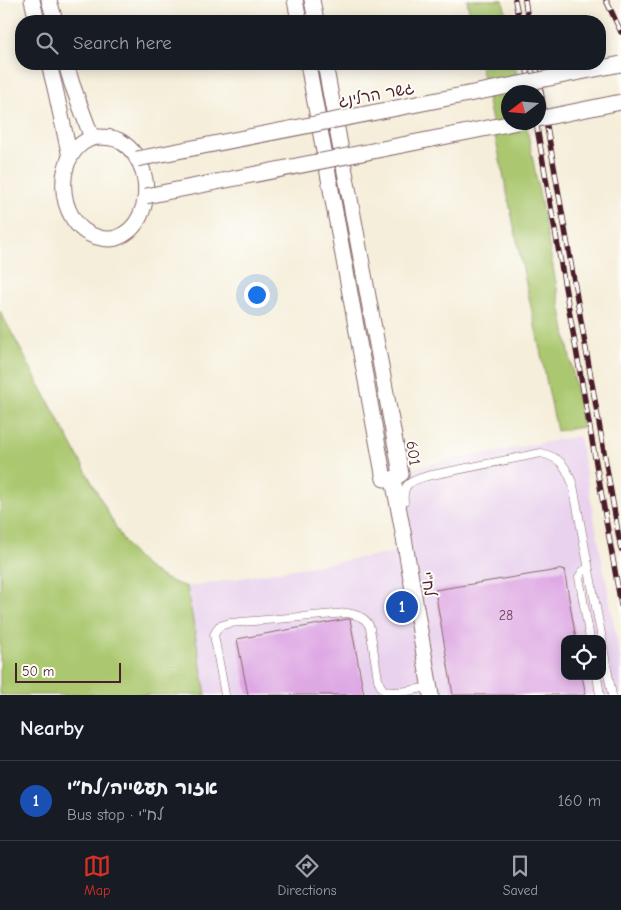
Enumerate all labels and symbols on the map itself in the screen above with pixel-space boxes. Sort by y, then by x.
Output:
street label: גשר הרלינג [337,79,416,111]
north arrow [501,85,546,130]
your location [244,282,270,308]
street label: 601 [402,440,424,467]
street label: לח"י [417,570,439,599]
pin: 1 [386,588,418,626]
house number: 28 [499,607,513,624]
scale bar [15,660,121,683]

